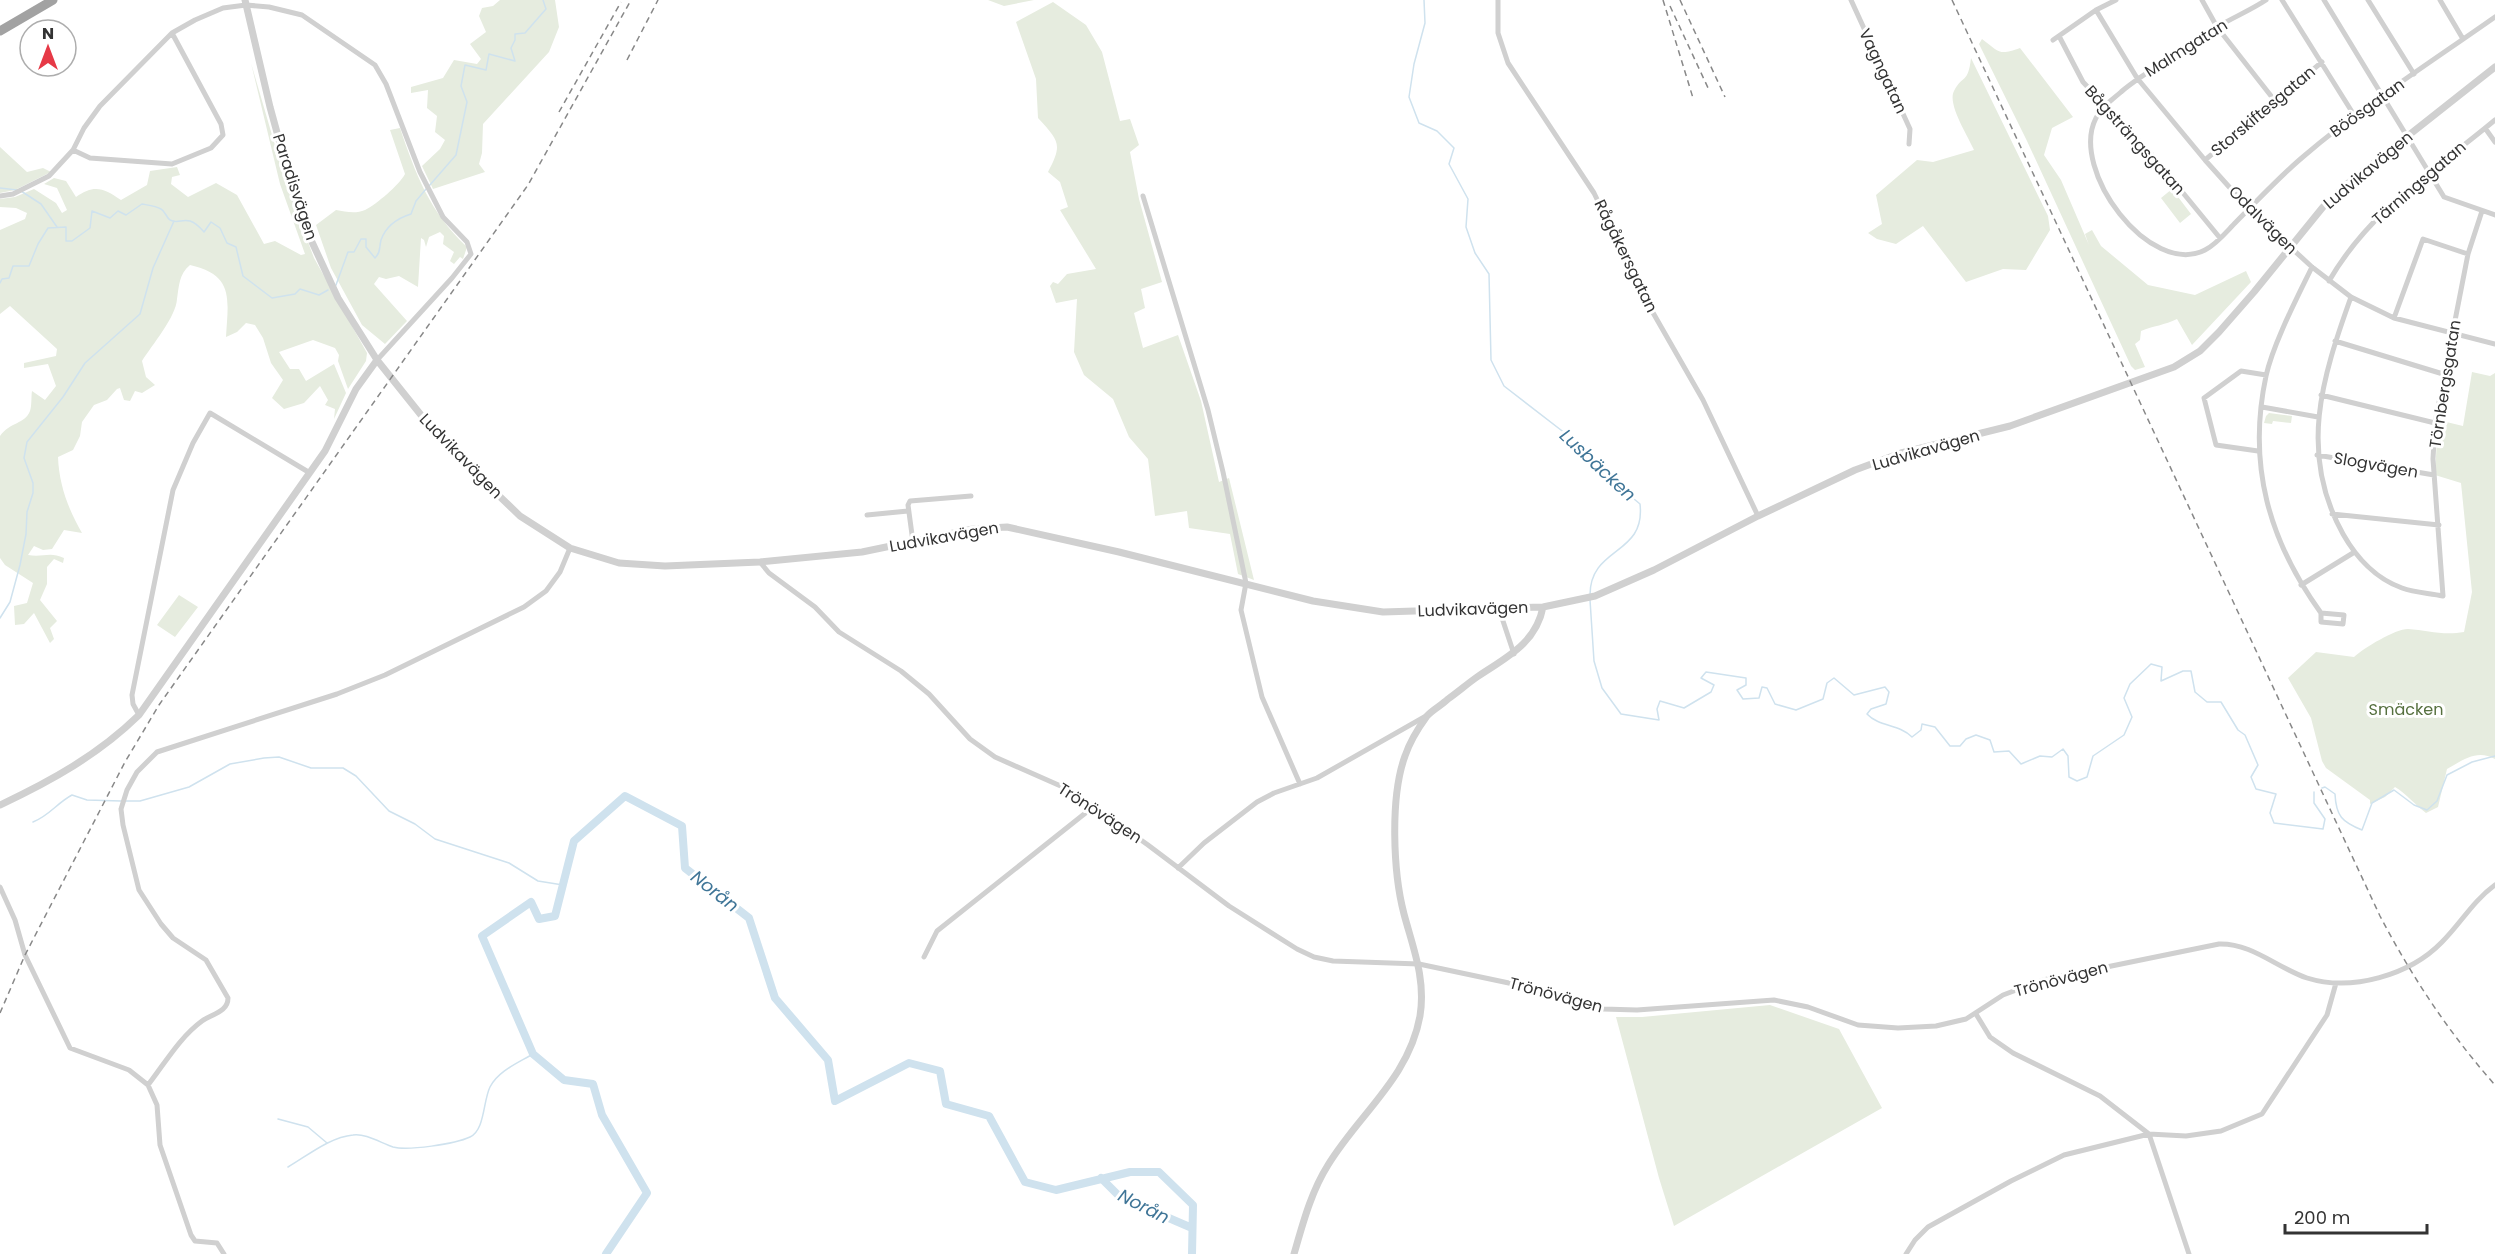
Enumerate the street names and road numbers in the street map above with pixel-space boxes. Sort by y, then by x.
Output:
street label: Malmgatan [2140,13,2232,83]
street label: Vagngatan [1853,25,1913,117]
street label: Storskiftesgatan [2206,60,2320,162]
street label: Böösgatan [2325,73,2409,143]
street label: Bågsträngsgatan [2080,80,2190,200]
street label: Ludvikavägen [2318,126,2418,214]
street label: Paradisvägen [267,131,323,243]
street label: Tärningsgatan [2367,136,2471,230]
street label: Odalvägen [2223,180,2303,260]
street label: Rågåkersgatan [1589,196,1663,316]
street label: Törnbergsgatan [2424,318,2466,450]
street label: Ludvikavägen [414,408,508,504]
street label: Ludvikavägen [1870,424,1982,476]
street label: Slogvägen [2332,446,2420,484]
street label: Ludvikavägen [887,516,1001,558]
street label: Ludvikavägen [1417,596,1529,622]
street label: Trönövägen [1053,777,1147,849]
street label: Trönövägen [2012,955,2110,1003]
street label: Trönövägen [1507,971,1605,1019]

